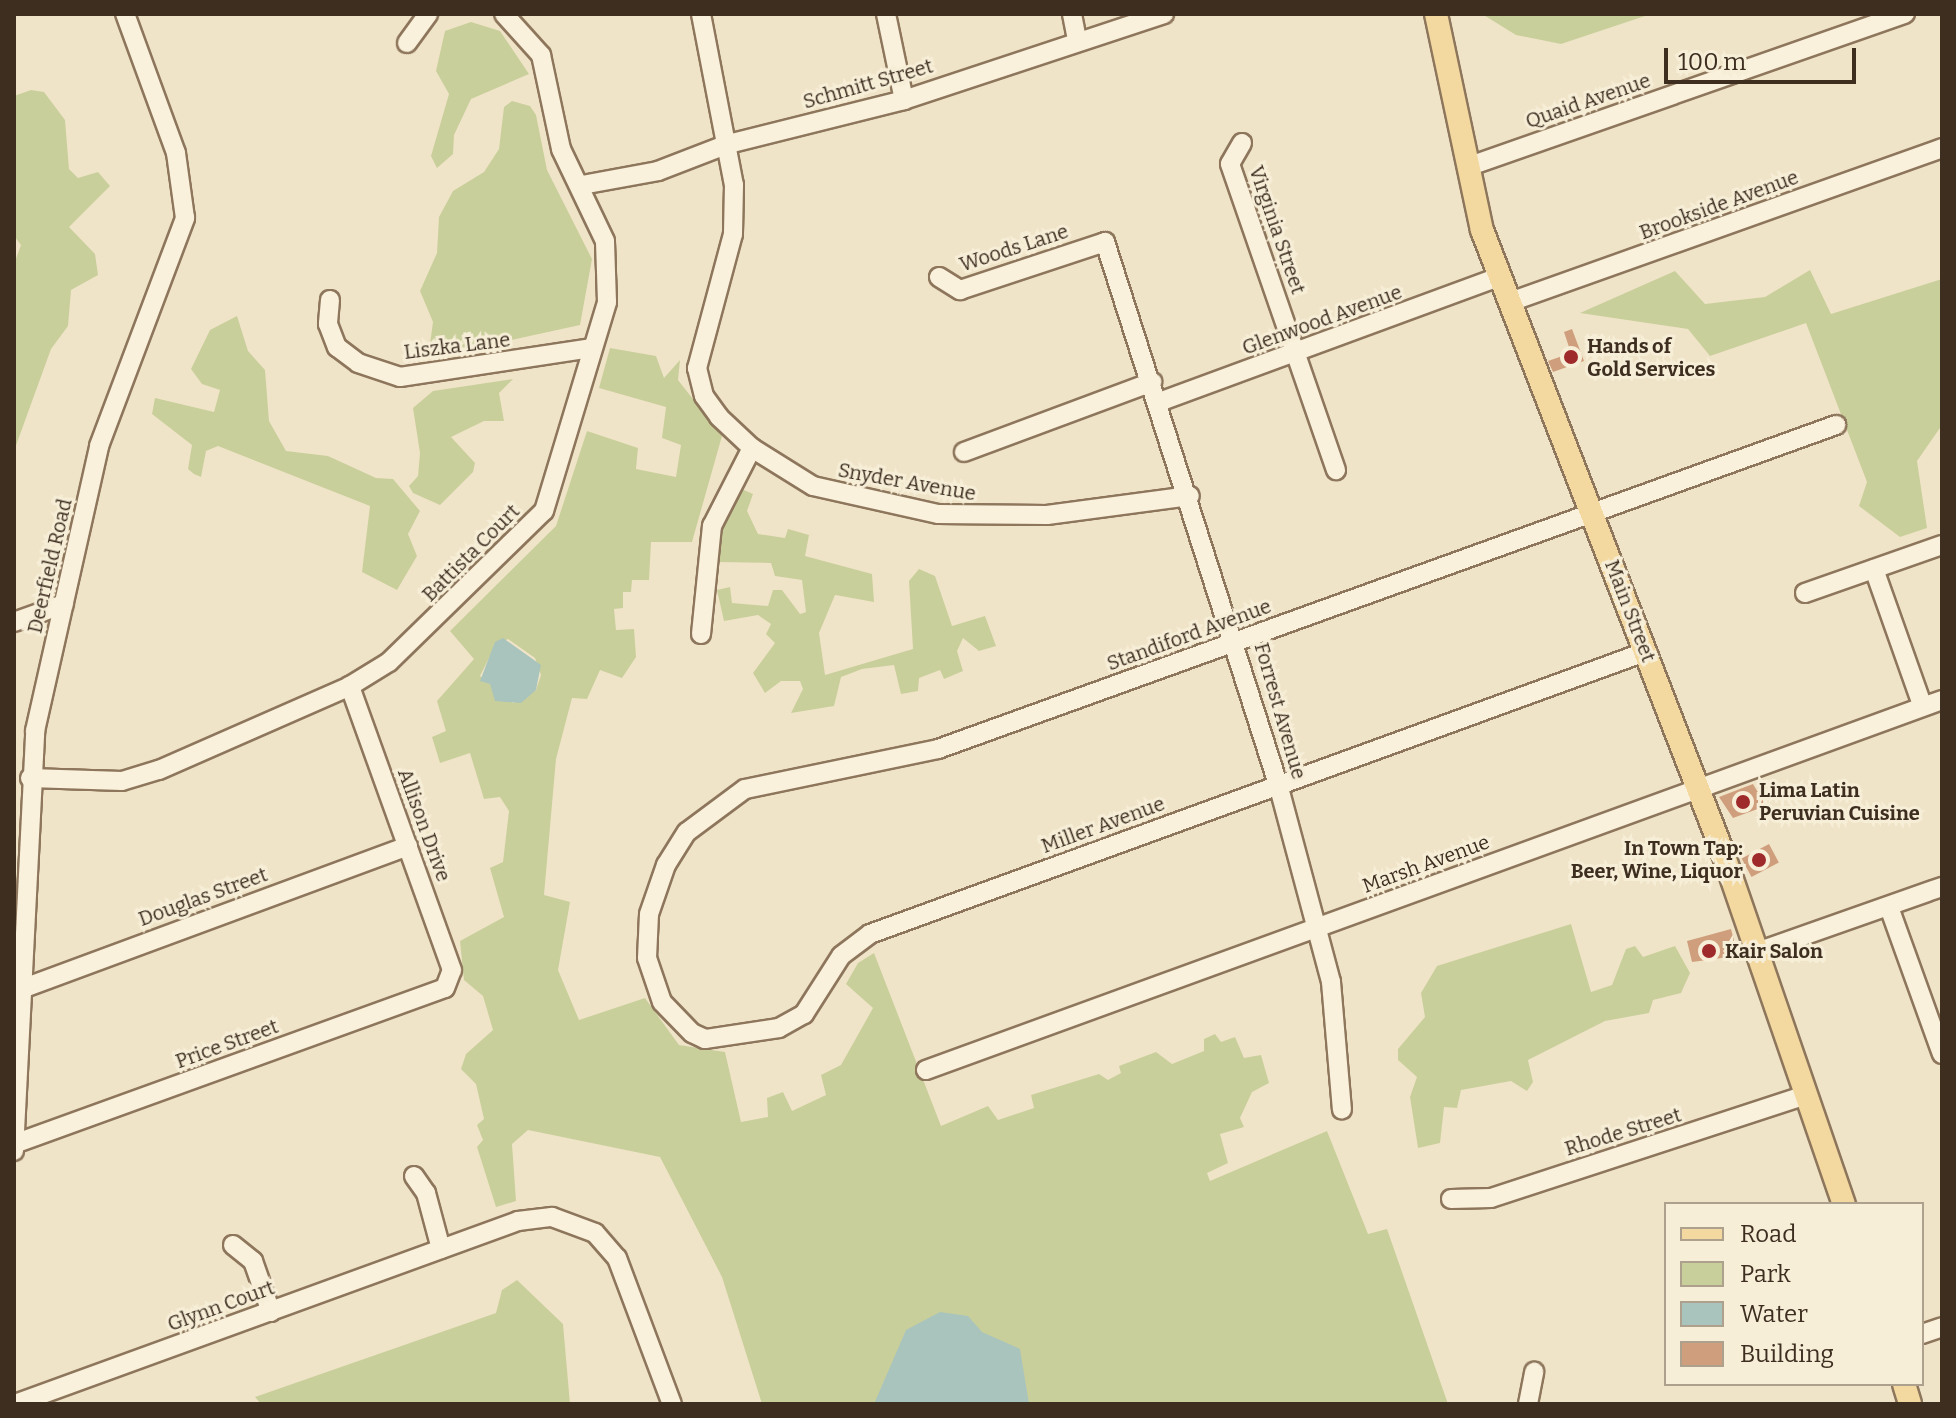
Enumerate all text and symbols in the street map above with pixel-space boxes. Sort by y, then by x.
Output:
scale bar [1668,32,1860,82]
text: 100 m [1678,48,1746,76]
street label: Schmitt Street [800,54,936,114]
street label: Quaid Avenue [1522,68,1654,134]
street label: Virginia Street [1244,163,1310,297]
street label: Brookside Avenue [1636,165,1802,245]
street label: Woods Lane [957,219,1071,277]
street label: Glenwood Avenue [1239,280,1405,360]
street label: Liszka Lane [403,328,511,364]
place label: Hands of Gold Services [1587,334,1715,381]
marker: Hands of Gold Services [1562,348,1580,366]
street label: Snyder Avenue [836,458,978,506]
street label: Deerfield Road [23,496,77,636]
street label: Battista Court [417,499,525,607]
street label: Main Street [1600,557,1660,665]
street label: Standiford Avenue [1104,594,1274,676]
street label: Forrest Avenue [1249,640,1311,782]
street label: Allison Drive [392,765,456,885]
place label: Lima Latin Peruvian Cuisine [1759,778,1920,825]
street label: Miller Avenue [1038,792,1168,858]
marker: Lima Latin Peruvian Cuisine [1734,793,1752,811]
street label: Marsh Avenue [1359,830,1493,898]
place label: In Town Tap: Beer, Wine, Liquor [1571,836,1743,883]
marker: In Town Tap: Beer, Wine, Liquor [1750,851,1768,869]
street label: Douglas Street [135,863,271,931]
place label: Kair Salon [1725,939,1823,963]
marker: Kair Salon [1700,942,1718,960]
street label: Price Street [172,1014,282,1074]
street label: Rhode Street [1562,1103,1684,1161]
legend [1664,1202,1924,1386]
text: Road [1740,1220,1796,1248]
text: Park [1740,1260,1791,1288]
street label: Glynn Court [164,1276,278,1336]
text: Water [1740,1300,1808,1328]
text: Building [1740,1340,1834,1368]

